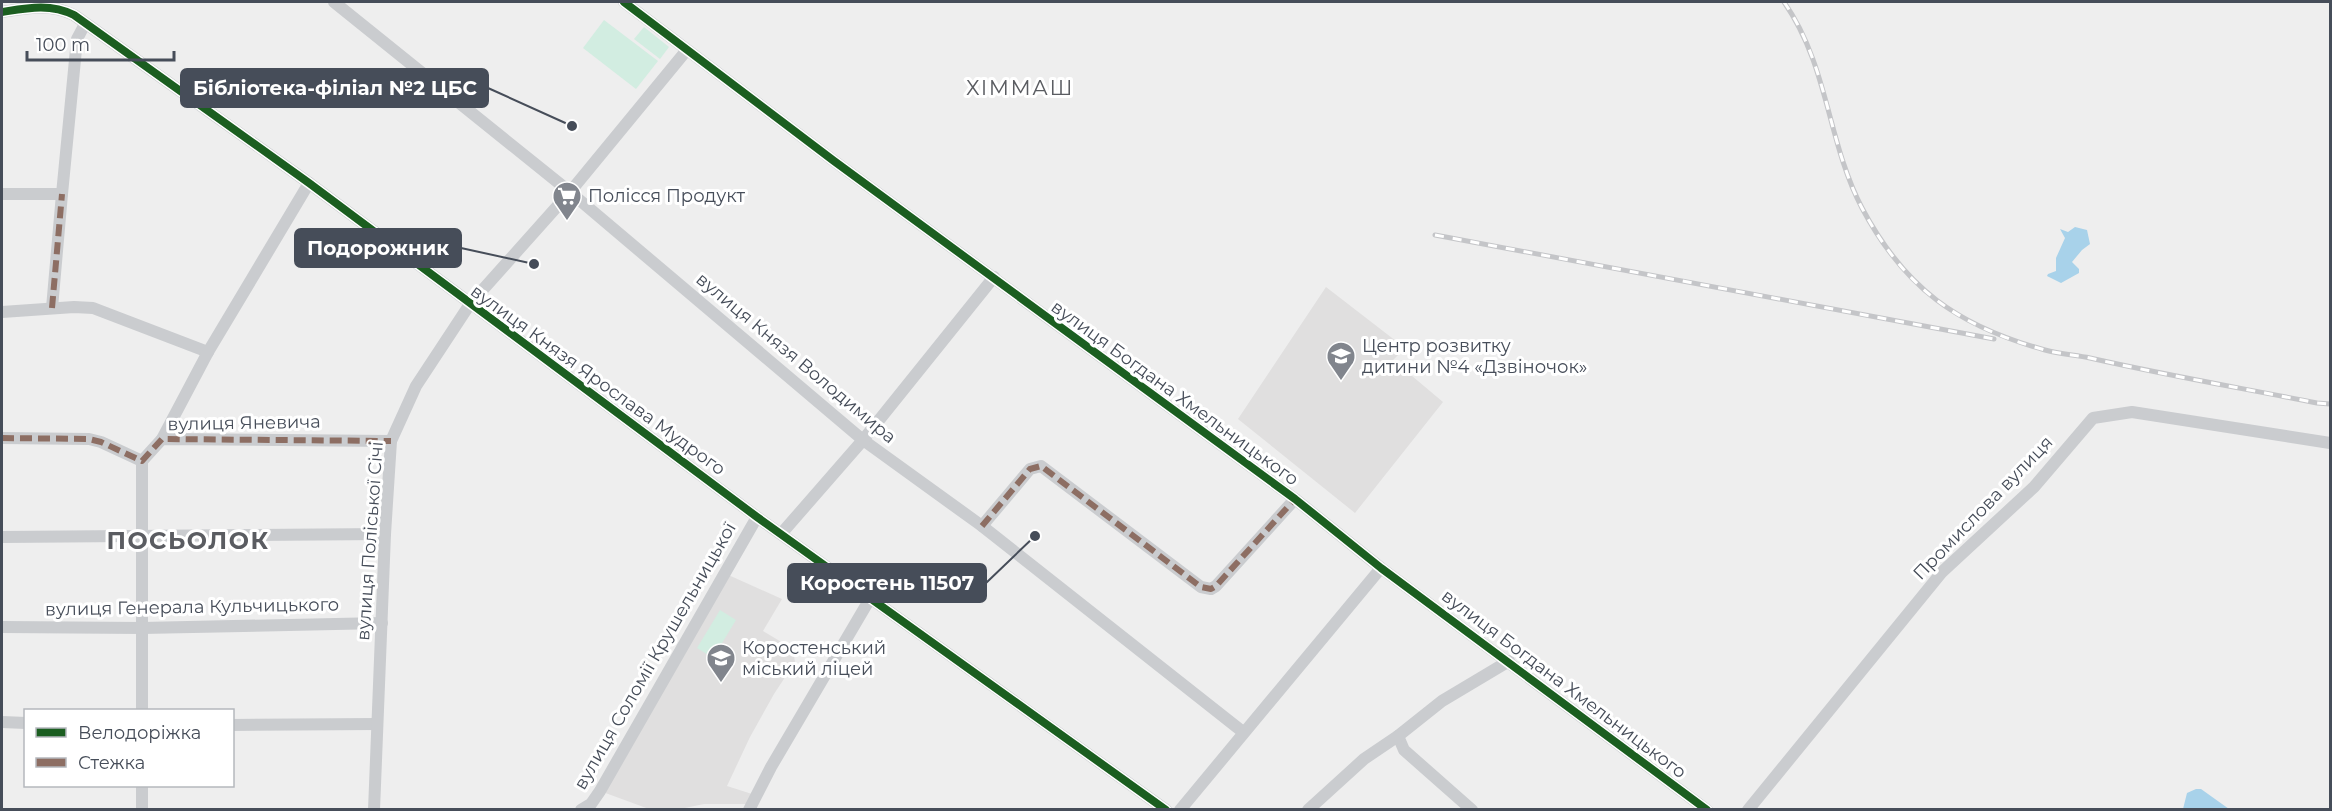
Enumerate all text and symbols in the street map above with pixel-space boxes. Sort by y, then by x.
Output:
scale bar [27,24,174,62]
text: 100 m [36,34,90,56]
callout: Бібліотека-філіал №2 ЦБС [181,69,488,107]
district label: ХІММАШ [966,75,1074,100]
text: Бібліотека-філіал №2 ЦБС [193,76,477,100]
supermarket icon: Полісся Продукт [551,180,583,222]
place label: Полісся Продукт [588,185,746,207]
callout: Подорожник [295,229,461,267]
text: Подорожник [307,236,449,260]
street label: вулиця Князя Володимира [692,268,900,448]
street label: вулиця Князя Ярослава Мудрого [466,280,730,480]
street label: вулиця Богдана Хмельницького [1047,296,1303,490]
place label: Центр розвитку дитини №4 «Дзвіночок» [1362,335,1587,378]
school or university icon: Центр розвитку дитини №4 «Дзвіночок» [1325,340,1357,382]
street label: вулиця Яневича [167,411,321,435]
street label: Промислова вулиця [1909,431,2057,585]
street label: вулиця Поліської Січі [352,441,388,641]
street label: вулиця Соломії Крушельницької [569,518,741,793]
district label: ПОСЬОЛОК [106,526,270,555]
callout: Коростень 11507 [788,564,986,602]
text: Коростень 11507 [800,571,974,595]
street label: вулиця Богдана Хмельницького [1437,585,1691,783]
street label: вулиця Генерала Кульчицького [45,593,339,621]
place label: Коростенський міський ліцей [742,637,886,680]
school or university icon: Коростенський міський ліцей [705,642,737,684]
legend [24,709,234,787]
text: Велодоріжка [78,722,201,744]
text: Стежка [78,752,145,774]

